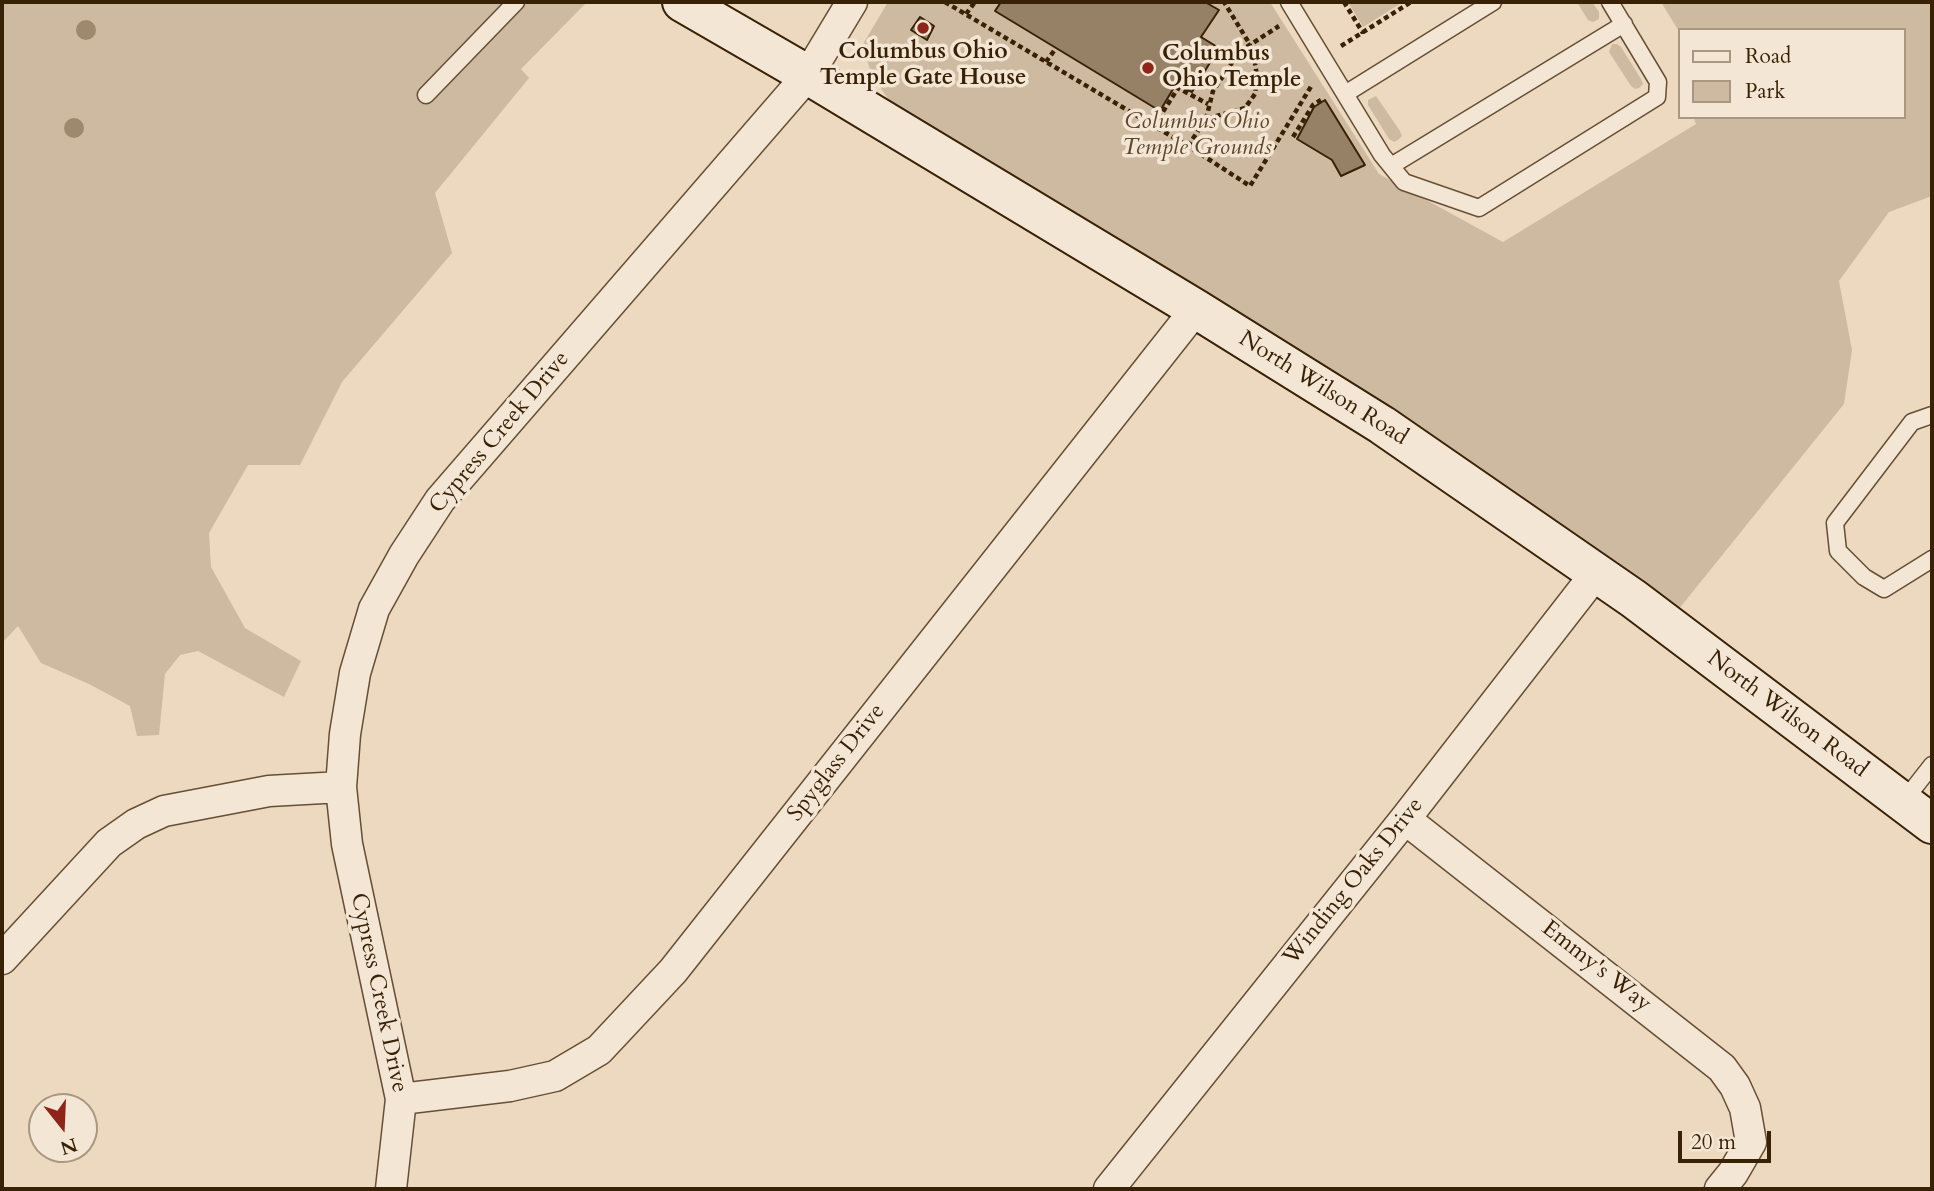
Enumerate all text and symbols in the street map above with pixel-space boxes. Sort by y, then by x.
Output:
marker: Columbus Ohio Temple Gate House [915,20,931,36]
legend [1678,28,1906,119]
place label: Columbus Ohio Temple Gate House [820,39,1026,93]
place label: Columbus Ohio Temple [1162,41,1301,95]
text: Road [1745,42,1791,71]
marker: Columbus Ohio Temple [1140,60,1156,76]
text: Park [1745,77,1785,106]
park label: Columbus Ohio Temple Grounds [1122,109,1272,163]
street label: North Wilson Road [1233,326,1413,452]
street label: Cypress Creek Drive [424,346,576,520]
street label: North Wilson Road [1701,646,1873,784]
street label: Spyglass Drive [782,699,892,827]
street label: Winding Oaks Drive [1278,793,1430,971]
street label: Cypress Creek Drive [343,891,413,1095]
street label: Emmy's Way [1536,916,1656,1018]
north arrow [28,1093,98,1163]
scale bar [1682,1118,1775,1162]
text: 20 m [1691,1128,1736,1157]
text: N [57,1131,81,1161]

